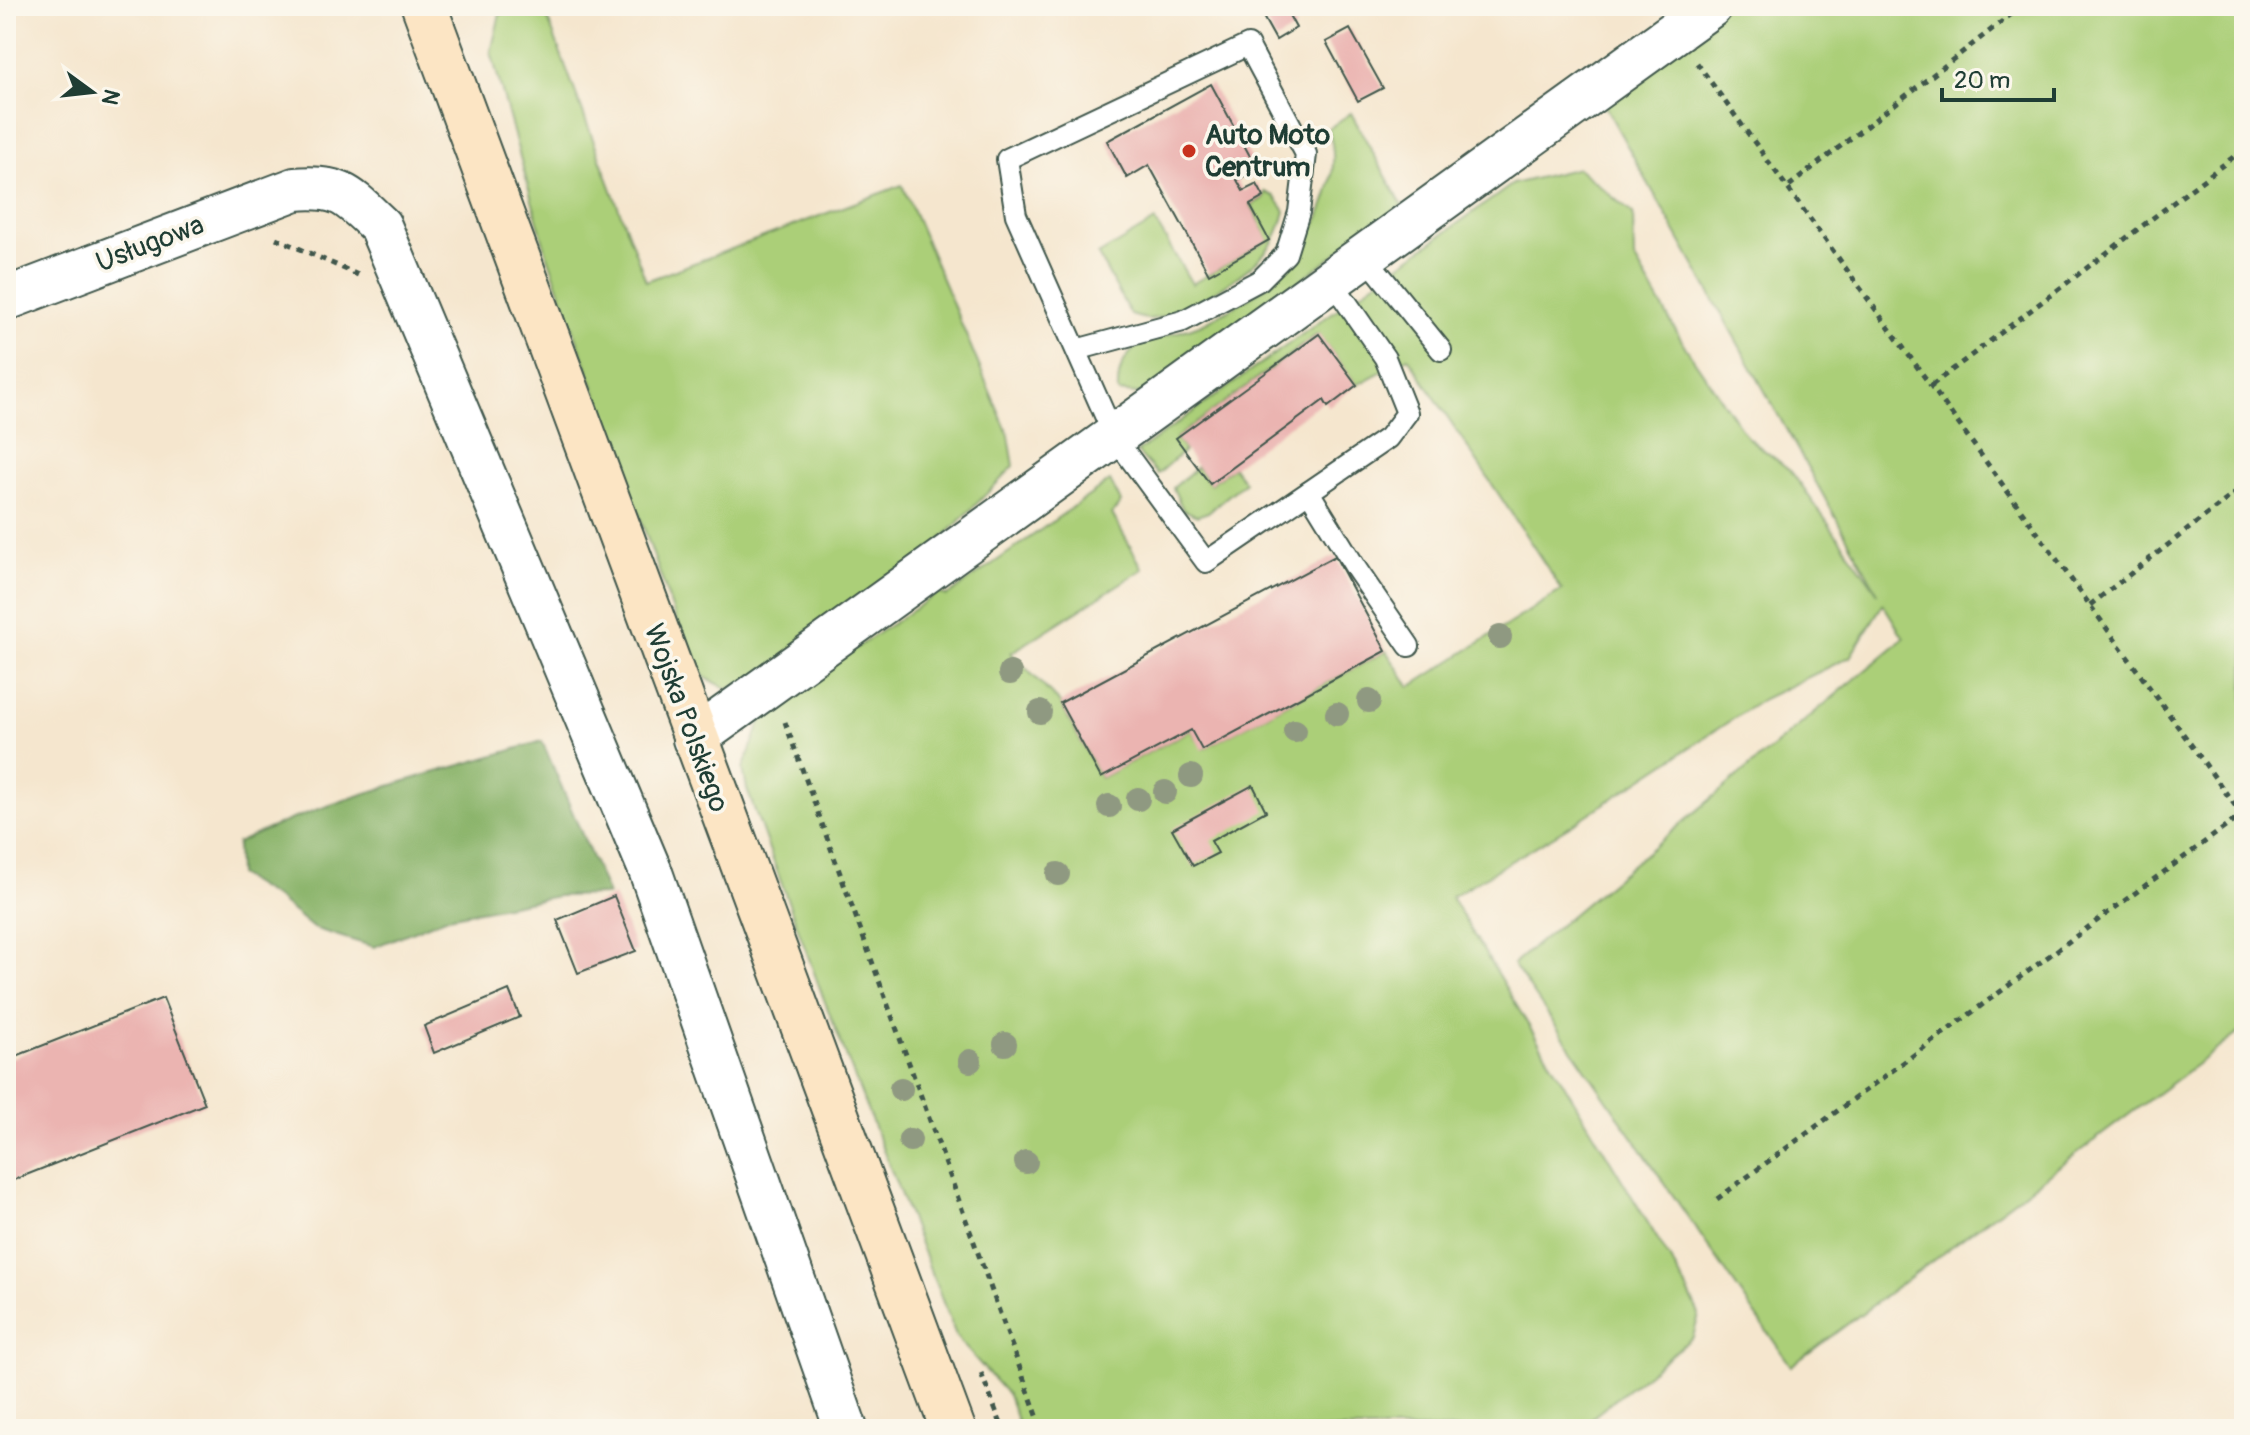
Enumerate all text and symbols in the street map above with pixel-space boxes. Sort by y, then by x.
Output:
north arrow [52,52,132,132]
scale bar [1942,52,2054,102]
text: 20 m [1954,66,2010,95]
text: N [95,86,126,108]
place label: Auto Moto Centrum [1205,118,1330,185]
marker: Auto Moto Centrum [1180,142,1198,160]
street label: Usługowa [91,207,209,281]
street label: Wojska Polskiego [636,619,736,817]

